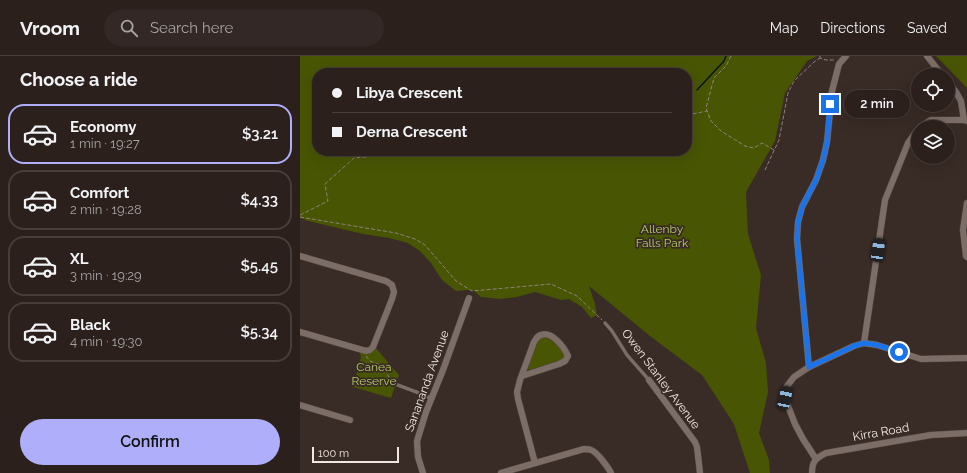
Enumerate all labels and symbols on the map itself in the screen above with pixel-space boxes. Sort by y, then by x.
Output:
callout: 2 min [844,90,910,118]
route end [821,95,839,113]
park label: Allenby Falls Park [636,222,689,250]
car [870,237,886,263]
street label: Owen Stanley Avenue [619,326,703,432]
street label: Sanananda Avenue [402,328,452,434]
route start [890,343,908,361]
park label: Canea Reserve [352,360,396,388]
car [777,385,793,411]
street label: Kirra Road [852,420,910,444]
scale bar [312,445,399,464]

